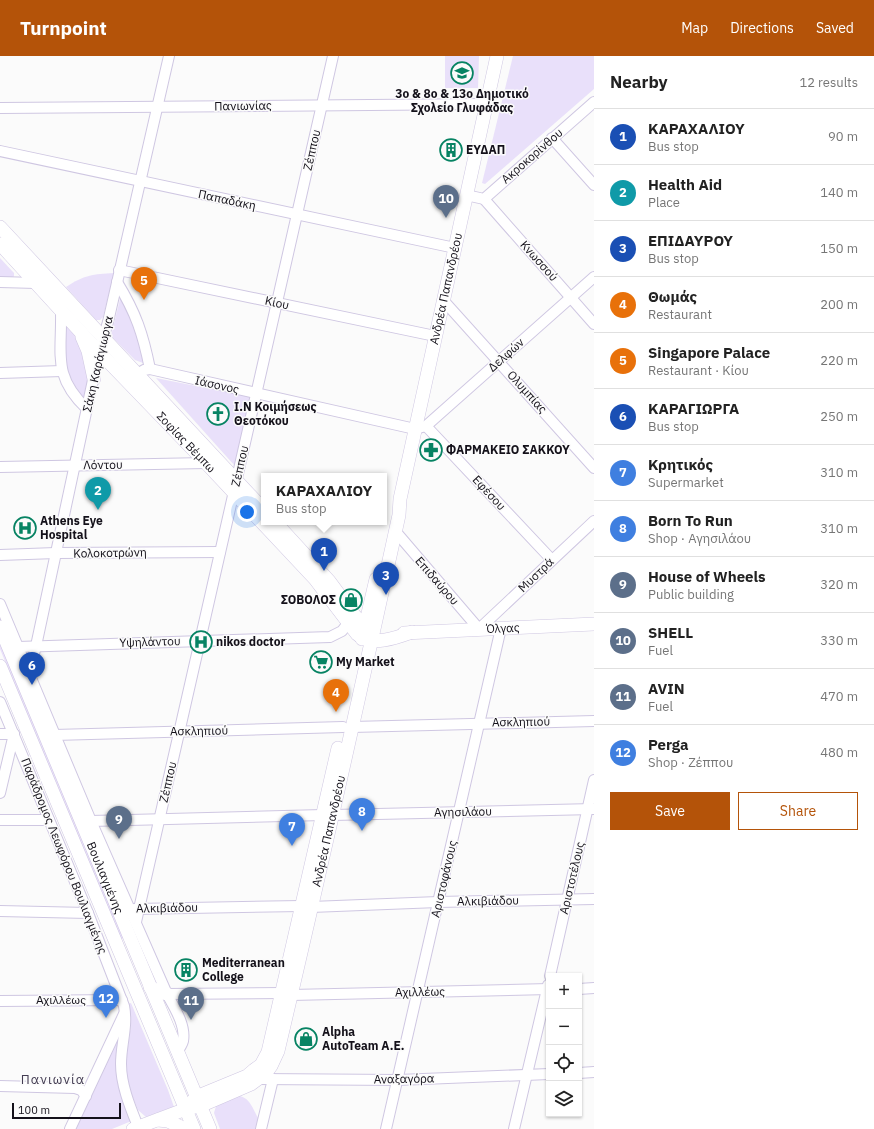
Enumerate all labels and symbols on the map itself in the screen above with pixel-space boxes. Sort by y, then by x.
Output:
school or university icon: 3ο & 8ο & 13ο Δημοτικό Σχολείο Γλυφάδας [449,60,475,86]
place label: 3ο & 8ο & 13ο Δημοτικό Σχολείο Γλυφάδας [395,86,529,115]
street label: Πανιωνίας [214,97,272,114]
street label: Ακροκορίνθου [498,125,566,186]
street label: Ζέππου [300,128,324,172]
building icon: ΕΥΔΑΠ [438,137,464,163]
place label: ΕΥΔΑΠ [466,142,505,157]
pin: 10 [433,185,459,218]
street label: Παπαδάκη [197,186,257,213]
street label: Ανδρέα Παπανδρέου [426,231,465,346]
street label: Κνωσσού [517,237,562,284]
pin: 5 [131,267,157,300]
street label: Κίου [264,293,291,312]
street label: Σάκη Καράγιωργα [79,314,116,413]
street label: Δελφών [485,335,527,375]
street label: Ολυμπίας [504,367,551,416]
street label: Ιάσονος [194,372,241,397]
place label: Ι.Ν Κοιμήσεως Θεοτόκου [234,399,316,428]
church icon: Ι.Ν Κοιμήσεως Θεοτόκου [205,401,231,427]
street label: Σοφίας Βέμπω [154,408,219,476]
pharmacy icon: ΦΑΡΜΑΚΕΙΟ ΣΑΚΚΟΥ [418,437,444,463]
place label: ΦΑΡΜΑΚΕΙΟ ΣΑΚΚΟΥ [446,442,570,457]
street label: Ζέππου [228,444,252,488]
street label: Λόντου [83,457,123,472]
street label: Εφέσου [469,472,509,513]
pin: 2 [85,477,111,510]
your location [237,502,257,522]
place label: Athens Eye Hospital [40,513,103,542]
hospital icon: Athens Eye Hospital [12,515,38,541]
pin: 1 [311,538,337,571]
street label: Κολοκοτρώνη [73,544,147,561]
street label: Επιδαύρου [412,553,462,608]
street label: Μυστρά [515,554,557,595]
pin: 3 [373,562,399,595]
shop icon: ΣΟΒΟΛΟΣ [338,587,364,613]
place label: ΣΟΒΟΛΟΣ [281,592,336,607]
street label: Όλγας [485,620,520,636]
hospital icon: nikos doctor [188,629,214,655]
street label: Υψηλάντου [119,633,181,650]
place label: nikos doctor [216,634,285,649]
supermarket icon: My Market [308,649,334,675]
pin: 6 [19,652,45,685]
place label: My Market [336,654,395,669]
pin: 4 [323,679,349,712]
street label: Ασκληπιού [492,713,550,730]
street label: Ασκληπιού [170,722,228,739]
street label: Παράδρομος Λεωφόρου Βουλιαγμένης [18,756,110,956]
street label: Ζέππου [156,760,180,804]
street label: Ανδρέα Παπανδρέου [308,774,348,888]
pin: 8 [349,798,375,831]
street label: Αγησιλάου [434,803,492,820]
pin: 9 [106,806,132,839]
pin: 7 [279,813,305,846]
street label: Αριστοφάνους [427,839,460,919]
street label: Βουλιαγμένης [83,840,127,916]
street label: Αριστοτέλους [556,840,587,916]
street label: Αλκιβιάδου [457,892,519,909]
street label: Αλκιβιάδου [136,899,198,916]
place label: Mediterranean College [202,955,285,984]
building icon: Mediterranean College [173,957,199,983]
street label: Αχιλλέως [395,984,445,999]
pin: 12 [93,985,119,1018]
pin: 11 [178,987,204,1020]
street label: Αχιλλέως [36,992,86,1007]
place label: Alpha AutoTeam Α.Ε. [322,1024,404,1053]
shop icon: Alpha AutoTeam Α.Ε. [293,1026,319,1052]
street label: Αναξαγόρα [373,1070,435,1087]
district label: Πανιωνία [21,1071,85,1088]
scale bar [12,1101,121,1120]

